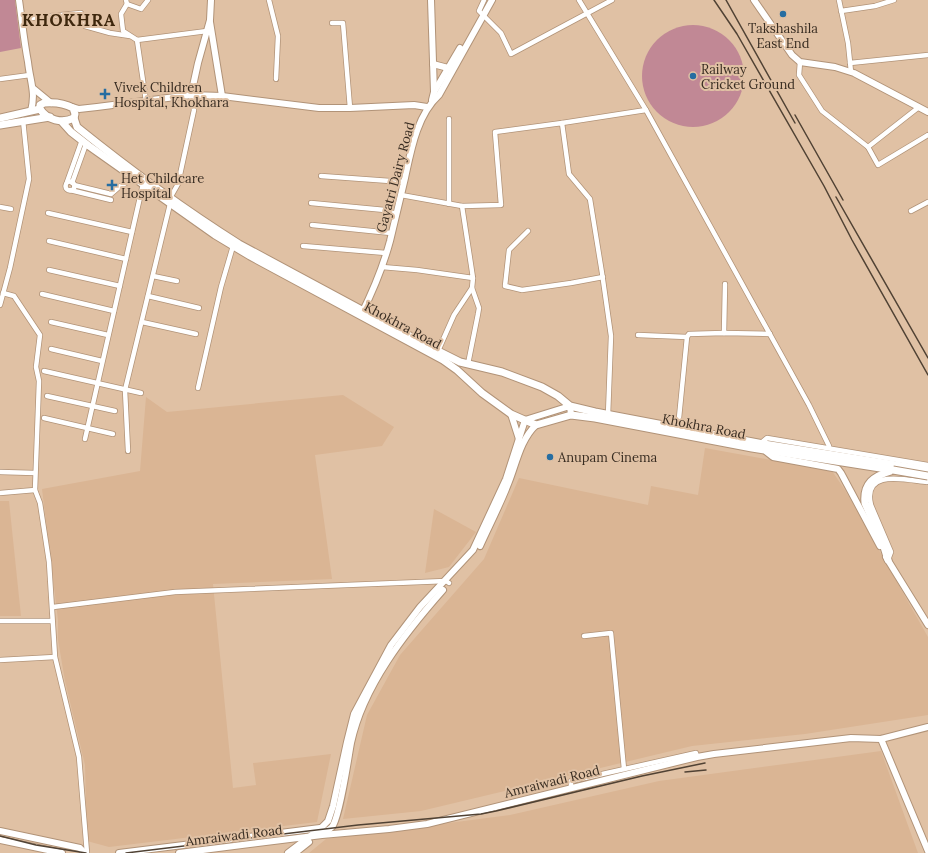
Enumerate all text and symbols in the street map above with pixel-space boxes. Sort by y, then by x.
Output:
district label: KHOKHRA [22,9,116,31]
marker: Takshashila East End [778,9,788,19]
place label: Takshashila East End [748,20,818,52]
place label: Railway Cricket Ground [701,61,795,93]
marker: Railway Cricket Ground [688,71,698,81]
place label: Vivek Children Hospital, Khokhara [113,79,229,111]
marker: Vivek Children Hospital, Khokhara [99,88,111,100]
street label: Gayatri Dairy Road [373,120,418,234]
place label: Het Childcare Hospital [121,170,204,202]
marker: Het Childcare Hospital [106,179,118,191]
street label: Khokhra Road [361,298,444,353]
street label: Khokhra Road [661,410,747,443]
place label: Anupam Cinema [557,449,658,466]
marker: Anupam Cinema [545,452,555,462]
street label: Amraiwadi Road [502,761,602,802]
street label: Amraiwadi Road [184,821,284,850]

